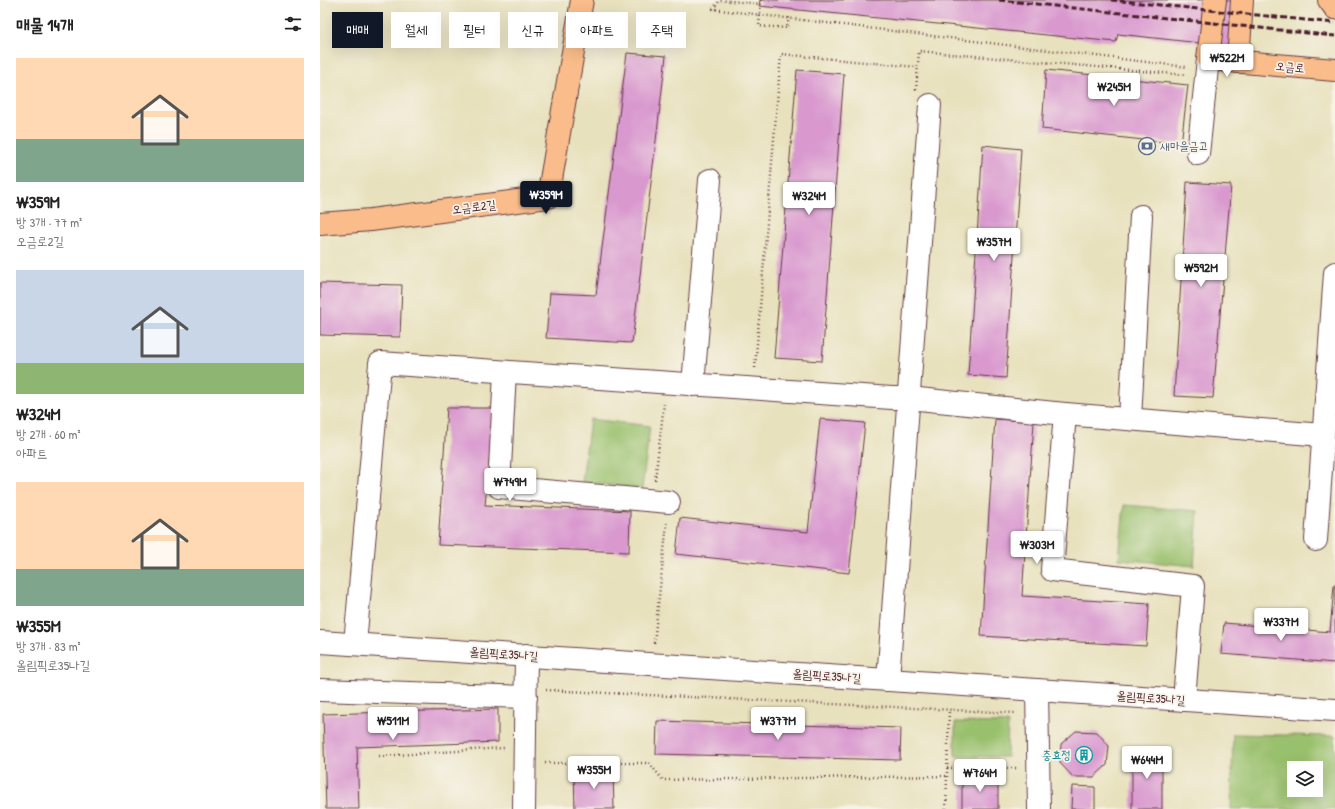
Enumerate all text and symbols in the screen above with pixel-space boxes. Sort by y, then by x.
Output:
chip: 매매 [332,12,383,48]
chip: 월세 [391,12,441,48]
chip: 필터 [449,12,500,48]
chip: 신규 [508,12,558,48]
chip: 아파트 [566,12,628,48]
chip: 주택 [636,12,686,48]
text: 매물 14개 [16,13,74,36]
icon: filters [282,13,304,35]
pin: ₩522M [1199,44,1255,78]
text: ₩522M [1209,48,1245,66]
street label: 오금로 [1275,57,1305,76]
pin: ₩245M [1086,73,1142,107]
text: ₩245M [1097,77,1131,95]
icon: home [124,84,196,156]
bank icon: 새마을금고 [1137,136,1157,156]
place label: 새마을금고 [1160,137,1208,154]
pin: ₩359M [518,181,574,215]
pin: ₩324M [781,182,837,216]
text: ₩359M [529,185,563,203]
text: ₩324M [792,186,826,204]
text: ₩359M [16,190,60,213]
street label: 오금로2길 [451,195,497,218]
text: 방 3개 · 77 m² [16,213,82,231]
pin: ₩357M [966,228,1022,262]
text: 오금로2길 [16,232,64,250]
text: ₩357M [976,232,1012,250]
pin: ₩592M [1173,254,1229,288]
text: ₩592M [1184,258,1218,276]
icon: home [124,296,196,368]
text: ₩324M [16,402,61,425]
text: 방 2개 · 60 m² [16,425,80,443]
text: 아파트 [16,444,47,462]
pin: ₩749M [482,468,538,502]
text: ₩749M [493,472,527,490]
icon: home [124,508,196,580]
pin: ₩303M [1009,531,1065,565]
text: ₩303M [1020,535,1054,553]
pin: ₩337M [1253,608,1309,642]
text: ₩337M [1263,612,1299,630]
text: ₩355M [16,614,61,637]
text: 방 3개 · 83 m² [16,637,81,655]
street label: 올림픽로35나길 [469,643,539,664]
text: 올림픽로35나길 [16,656,90,674]
street label: 올림픽로35나길 [792,665,862,686]
street label: 올림픽로35나길 [1116,687,1186,708]
pin: ₩511M [365,707,421,741]
pin: ₩377M [750,707,806,741]
text: ₩511M [377,711,409,729]
text: ₩377M [760,711,796,729]
building icon: 충효정 [1074,745,1094,765]
place label: 충효정 [1042,746,1071,763]
pin: ₩644M [1119,746,1175,780]
text: ₩644M [1131,750,1163,768]
pin: ₩355M [566,756,622,790]
pin: ₩764M [952,759,1008,793]
text: ₩355M [577,760,611,778]
map controls [1287,761,1323,797]
button: layers [1287,761,1323,797]
text: ₩764M [963,763,997,781]

